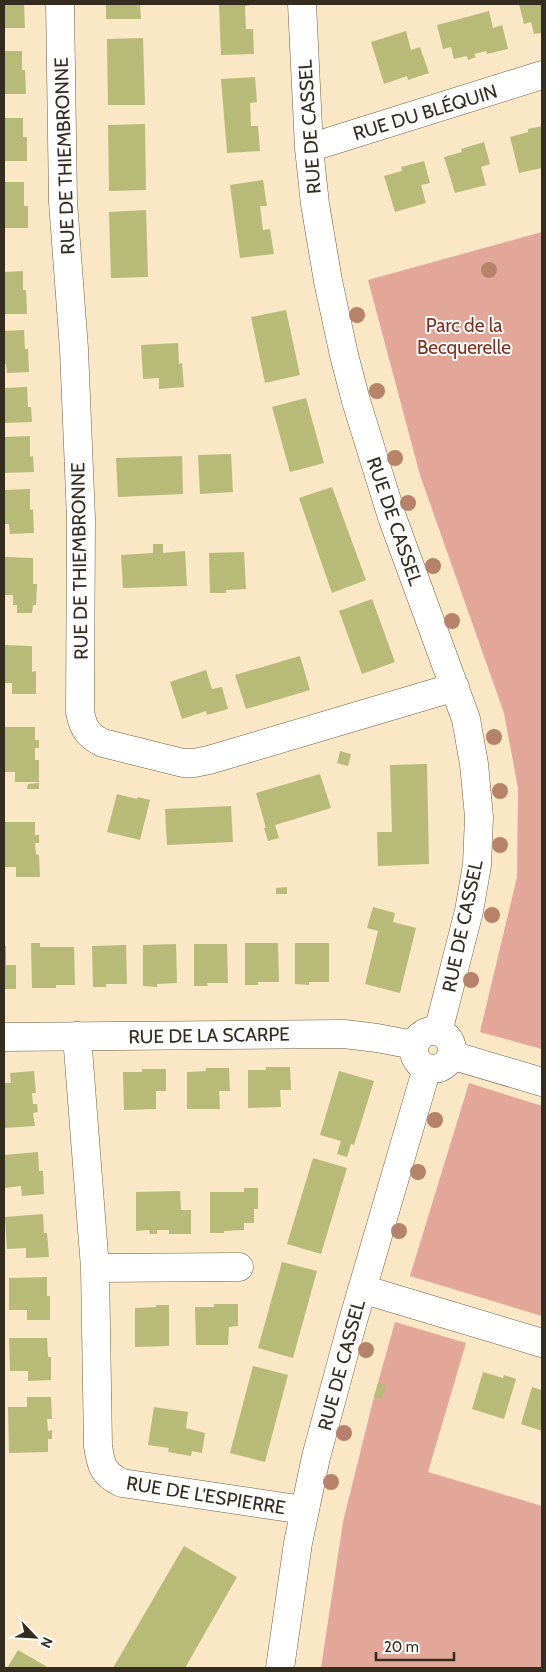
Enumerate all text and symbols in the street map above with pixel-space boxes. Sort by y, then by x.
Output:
street label: RUE DE THIEMBRONNE [50,57,79,255]
street label: RUE DE CASSEL [293,59,326,195]
street label: RUE DU BLÉQUIN [350,79,500,145]
park label: Parc de la Becquerelle [417,314,511,359]
street label: RUE DE CASSEL [362,454,427,589]
street label: RUE DE THIEMBRONNE [66,462,93,660]
street label: RUE DE CASSEL [437,858,488,994]
street label: RUE DE LA SCARPE [128,1023,290,1048]
street label: RUE DE CASSEL [313,1297,370,1433]
street label: RUE DE L'ESPIERRE [125,1472,287,1519]
north arrow [10,1612,60,1662]
scale bar [376,1630,454,1662]
text: N [37,1634,57,1651]
text: 20 m [384,1638,419,1656]

